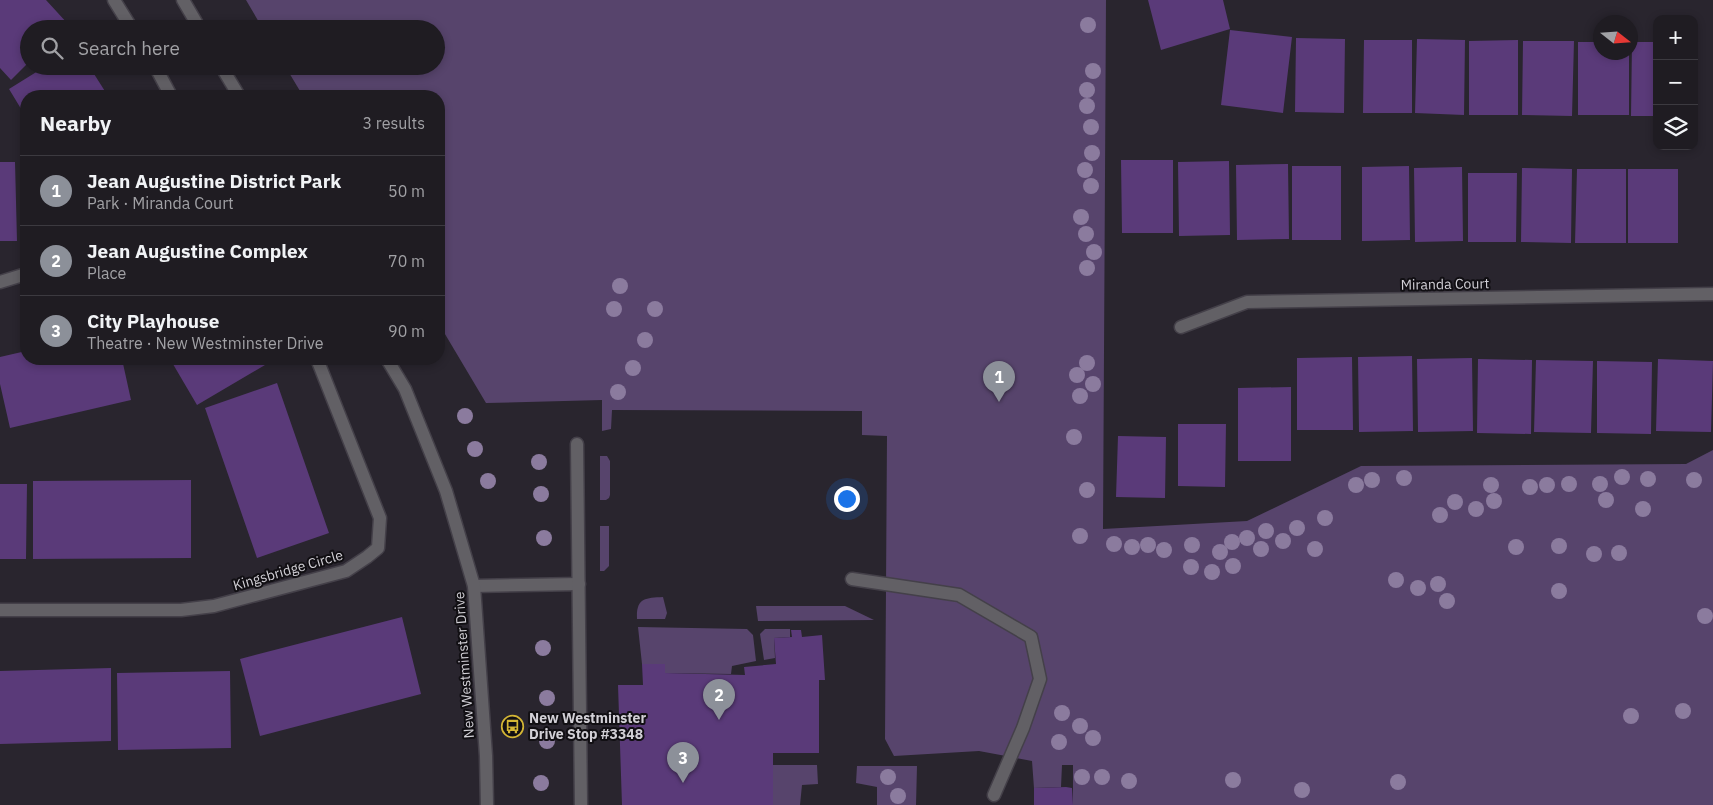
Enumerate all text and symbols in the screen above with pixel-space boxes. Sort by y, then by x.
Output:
north arrow [1593,15,1638,60]
map controls [1653,15,1698,150]
button: + [1653,15,1698,60]
search box [20,20,445,75]
icon: search [38,34,66,62]
text: Search here [78,36,180,60]
button: − [1653,60,1698,105]
button: layers [1653,105,1698,150]
text: Nearby [40,109,111,137]
text: 3 results [362,113,425,133]
text: Jean Augustine District Park [87,169,341,193]
text: 1 [51,181,61,201]
text: 50 m [388,181,425,201]
text: Park · Miranda Court [87,193,234,213]
text: Jean Augustine Complex [87,239,308,263]
text: 2 [51,251,61,271]
text: 70 m [388,251,425,271]
text: Place [87,263,126,283]
street label: Miranda Court [1400,274,1490,294]
text: City Playhouse [87,309,219,333]
text: 3 [51,321,61,341]
text: 90 m [388,321,425,341]
text: Theatre · New Westminster Drive [87,333,324,353]
pin: 1 [983,361,1015,402]
your location [834,486,860,512]
street label: Kingsbridge Circle [231,546,345,594]
street label: New Westminster Drive [450,591,478,739]
pin: 2 [703,679,735,720]
place label: New Westminster Drive Stop #3348 [529,709,646,743]
bus stop icon: New Westminster Drive Stop #3348 [501,714,525,738]
pin: 3 [667,742,699,783]

